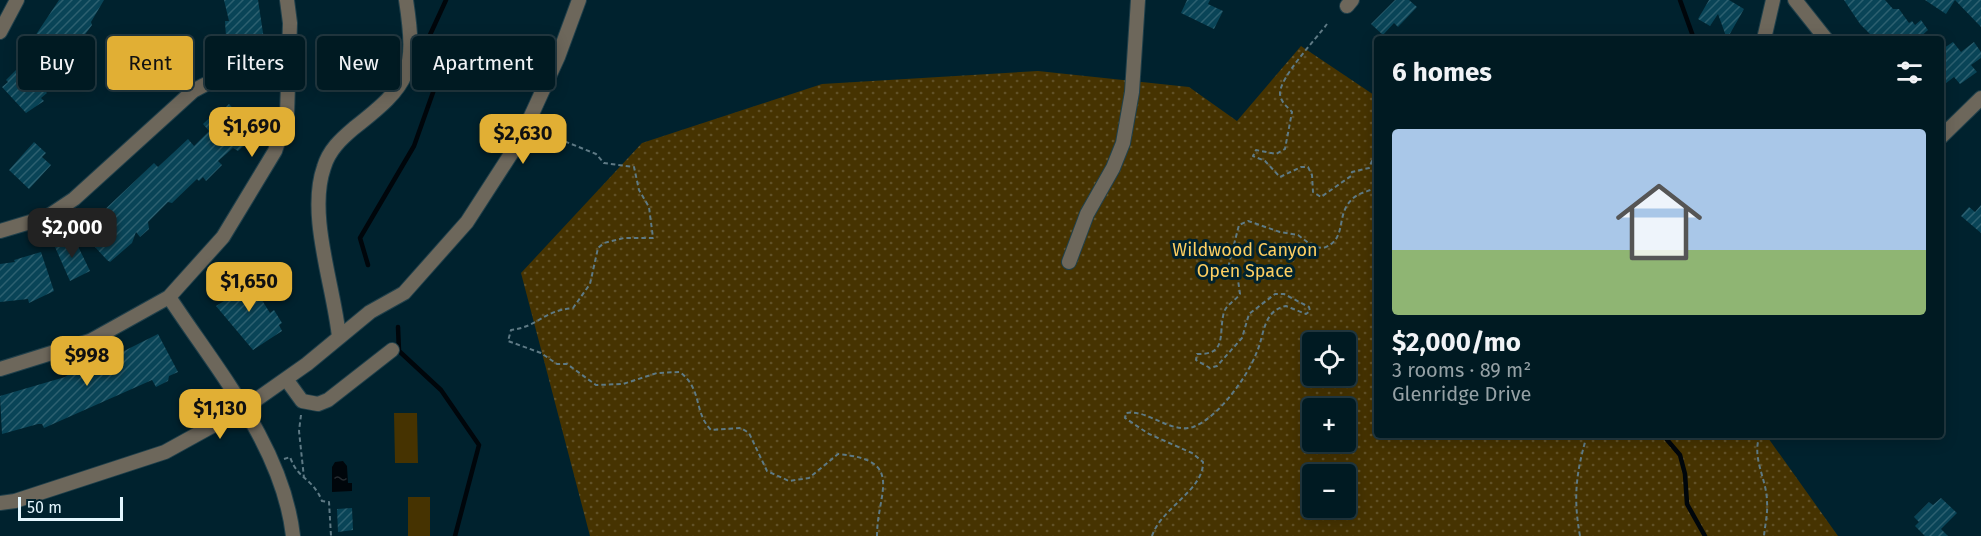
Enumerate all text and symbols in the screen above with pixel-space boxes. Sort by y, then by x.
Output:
chip: Buy [18,36,95,90]
chip: Rent [107,36,193,90]
chip: Filters [205,36,305,90]
chip: New [317,36,400,90]
chip: Apartment [412,36,555,90]
icon: filters [1893,56,1926,89]
text: 6 homes [1392,57,1492,88]
pin: $1,690 [203,107,301,158]
text: $1,690 [223,114,281,138]
pin: $2,630 [474,114,572,165]
text: $2,630 [494,121,552,145]
icon: home [1605,168,1713,276]
pin: $2,000 [23,208,121,259]
text: $2,000 [42,215,102,239]
park label: Wildwood Canyon Open Space [1172,239,1318,282]
pin: $1,650 [200,262,298,313]
text: $1,650 [220,269,278,293]
text: $2,000/mo [1392,327,1521,358]
map controls [1302,332,1356,518]
button: locate [1302,332,1356,386]
pin: $998 [51,336,123,387]
text: $998 [65,343,109,367]
text: 3 rooms · 89 m² [1392,358,1531,382]
text: Glenridge Drive [1392,382,1532,406]
pin: $1,130 [171,389,269,440]
text: $1,130 [193,396,247,420]
button: + [1302,398,1356,452]
button: − [1302,464,1356,518]
scale bar [18,494,123,522]
text: 50 m [27,498,62,517]

